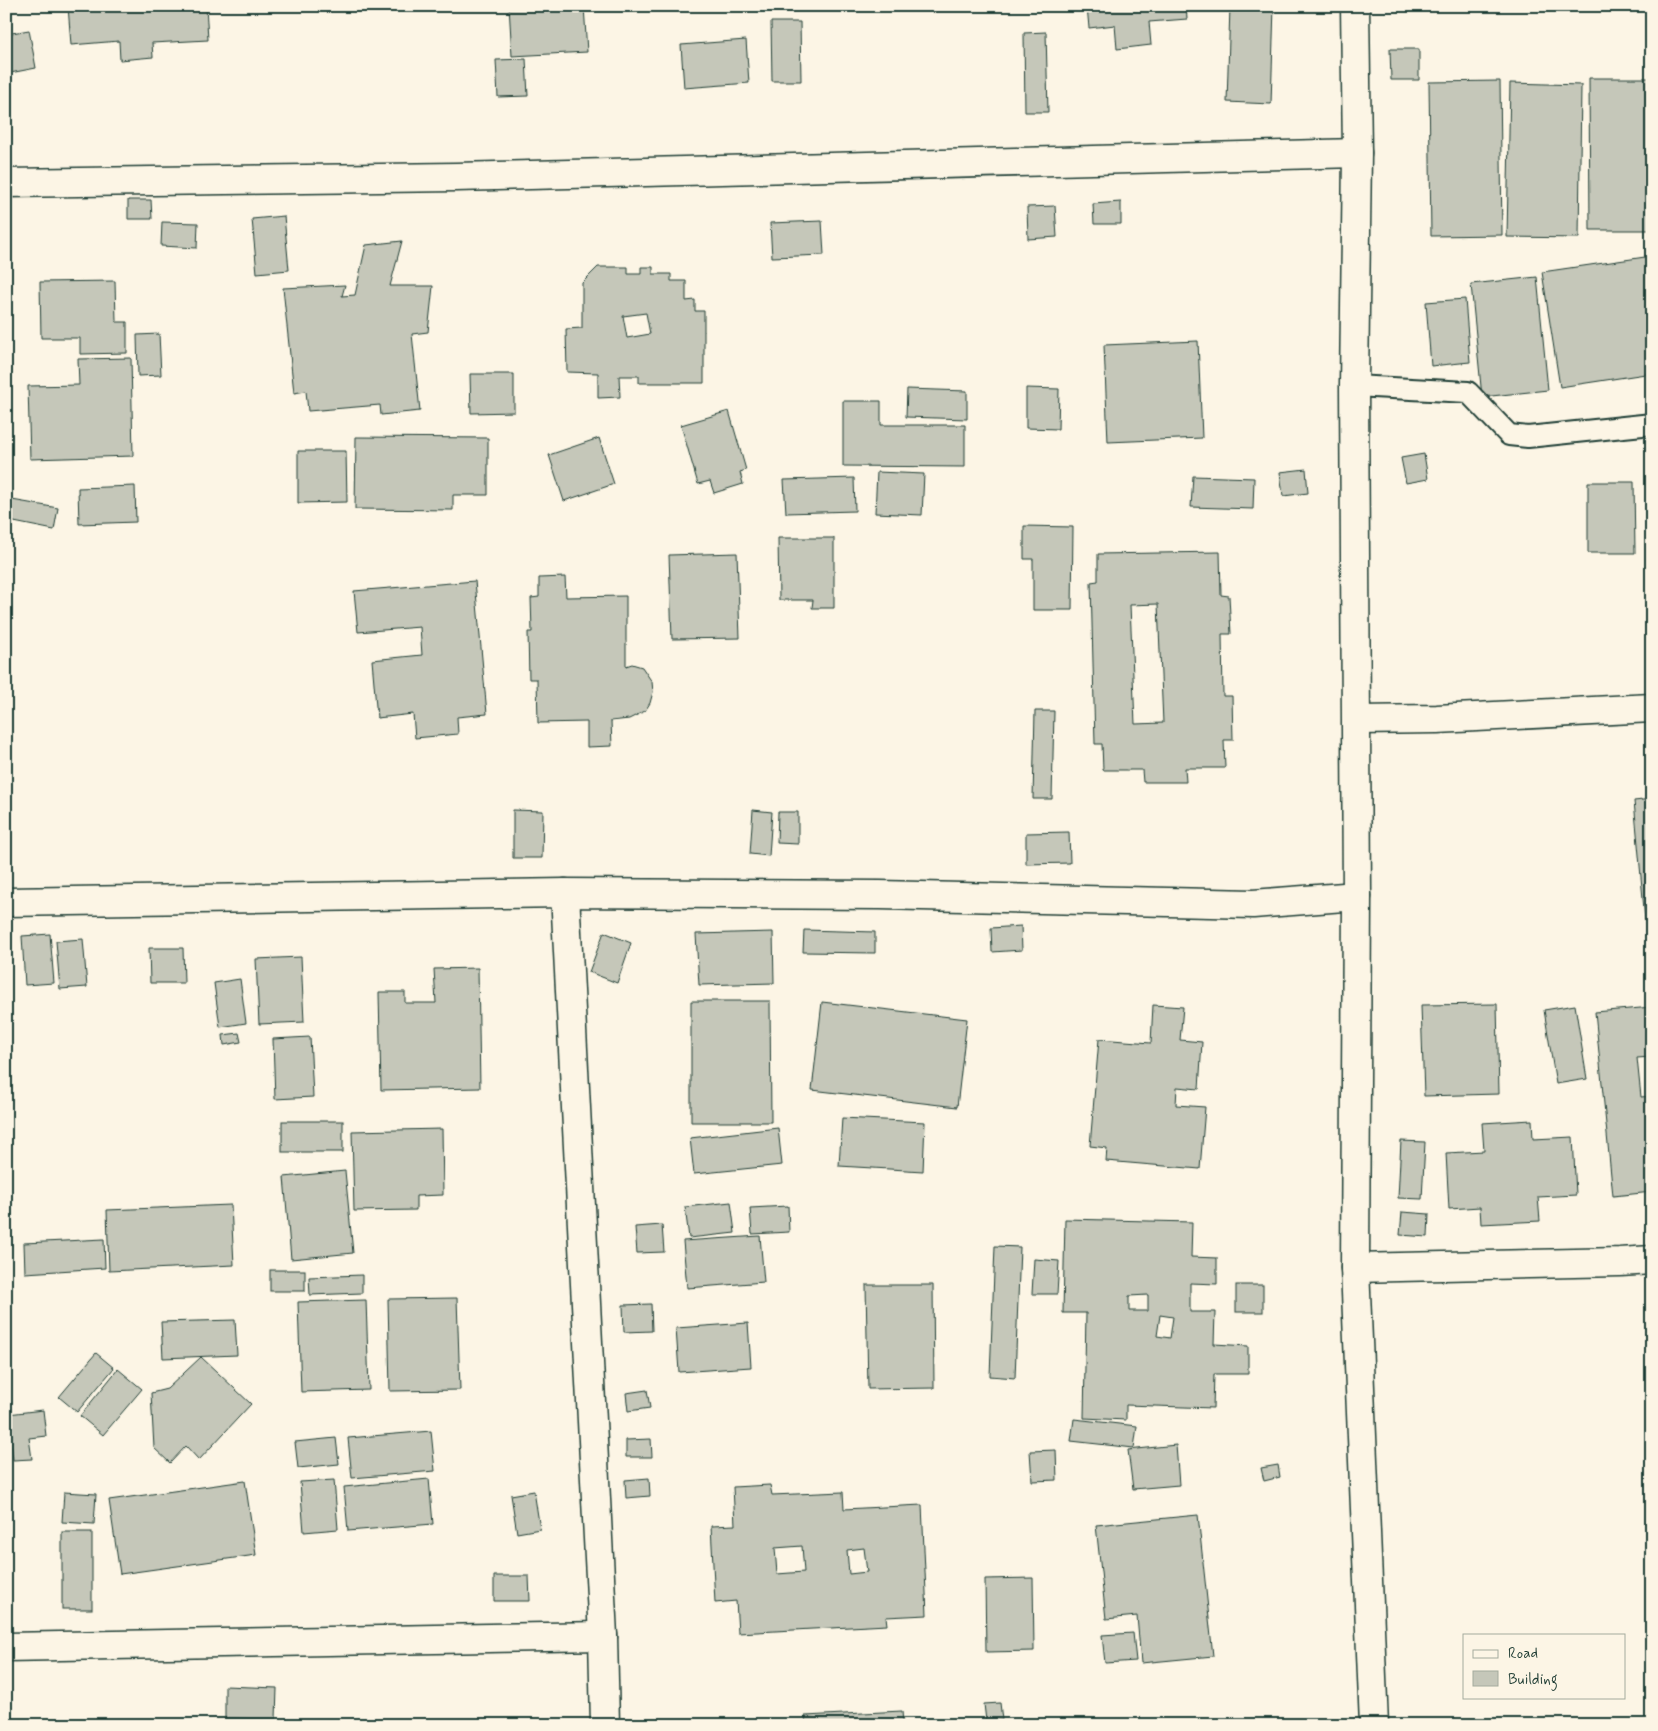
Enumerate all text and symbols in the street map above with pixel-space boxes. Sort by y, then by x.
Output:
legend [1463,1634,1626,1698]
text: Road [1508,1644,1538,1664]
text: Building [1508,1670,1558,1691]

